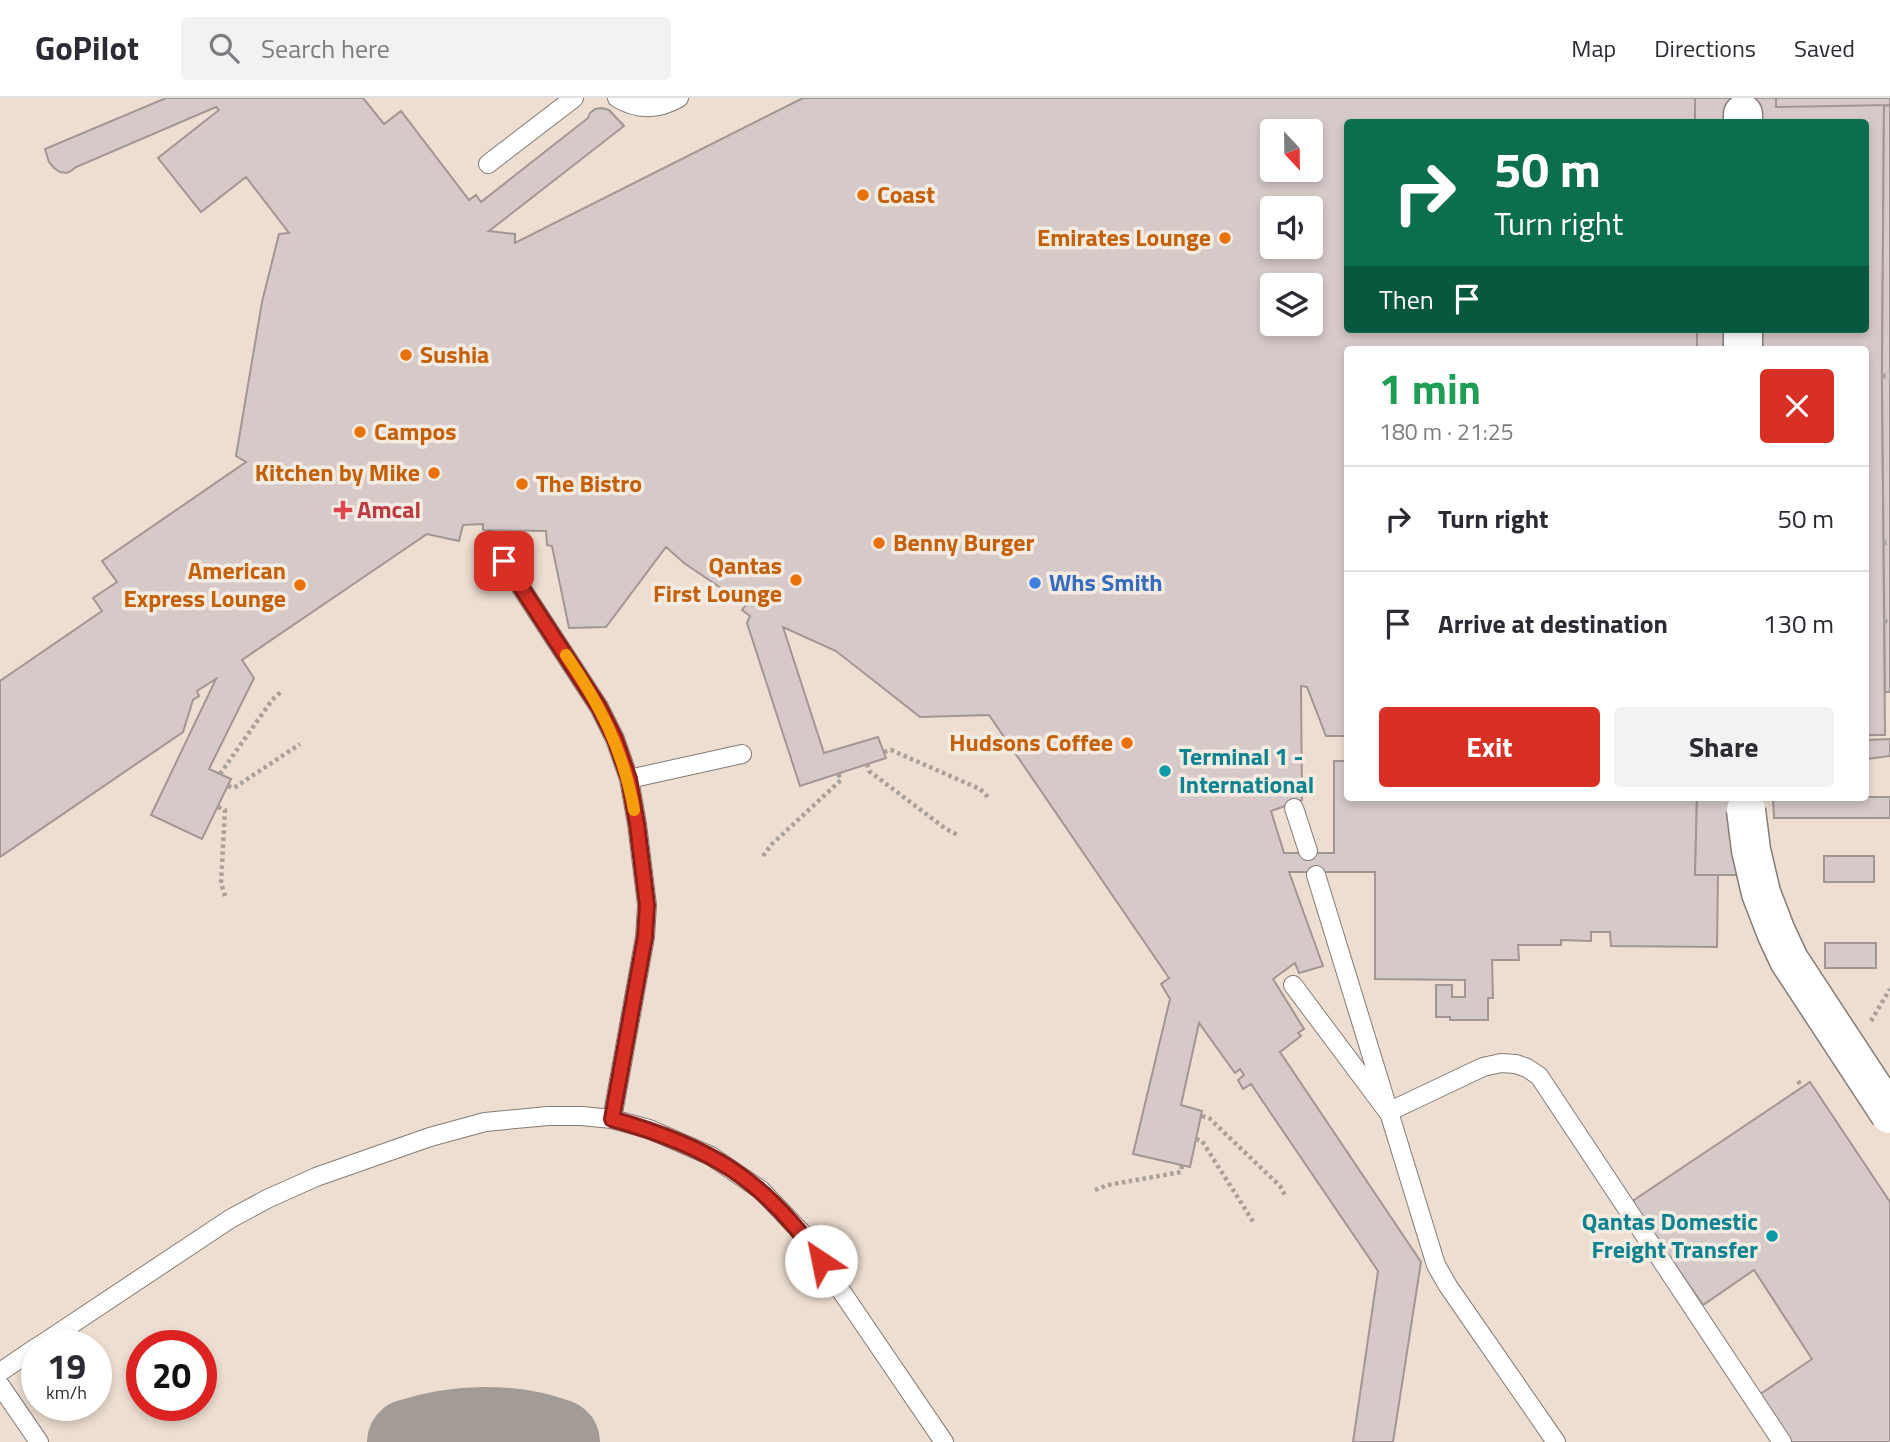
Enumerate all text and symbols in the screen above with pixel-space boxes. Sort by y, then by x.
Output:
search box [181,17,671,80]
text: GoPilot [35,23,139,73]
icon: search [205,29,243,67]
text: Search here [261,29,390,68]
text: Map [1571,30,1616,66]
text: Directions [1654,30,1756,66]
text: Saved [1794,30,1855,66]
north arrow [1260,119,1323,182]
map controls [1260,119,1323,336]
text: 50 m [1494,131,1601,206]
icon: right [1379,147,1470,238]
place label: Coast [877,176,935,212]
marker: Coast [855,187,871,203]
button: sound [1260,196,1323,259]
text: Turn right [1494,199,1623,247]
place label: Emirates Lounge [1037,219,1211,255]
marker: Emirates Lounge [1217,230,1233,246]
button: layers [1260,273,1323,336]
text: Then [1379,280,1434,319]
icon: arrive [1448,280,1486,318]
place label: Sushia [420,336,489,372]
marker: Sushia [398,347,414,363]
text: 1 min [1379,356,1481,420]
button: close [1760,369,1834,443]
place label: Campos [374,413,457,449]
text: 180 m · 21:25 [1379,414,1514,449]
marker: Campos [352,424,368,440]
place label: Kitchen by Mike [255,454,420,490]
marker: Kitchen by Mike [426,465,442,481]
place label: The Bistro [536,465,642,501]
marker: The Bistro [514,476,530,492]
place label: Amcal [357,491,421,527]
text: Turn right [1438,499,1549,538]
text: 50 m [1777,499,1834,538]
icon: right [1379,500,1417,538]
marker: Amcal [335,502,351,518]
place label: Benny Burger [893,524,1034,560]
pin [474,531,534,591]
marker: Benny Burger [871,535,887,551]
icon: arrive [485,542,523,580]
place label: Qantas First Lounge [653,547,782,611]
place label: American Express Lounge [123,552,286,616]
place label: Whs Smith [1049,564,1163,600]
marker: Qantas First Lounge [788,572,804,588]
marker: Whs Smith [1027,575,1043,591]
marker: American Express Lounge [292,577,308,593]
text: Arrive at destination [1438,604,1668,643]
text: 130 m [1763,604,1834,643]
icon: arrive [1379,605,1417,643]
button: Exit [1379,707,1600,787]
button: Share [1614,707,1834,787]
place label: Hudsons Coffee [949,724,1113,760]
marker: Hudsons Coffee [1119,735,1135,751]
place label: Terminal 1 - International [1179,738,1314,802]
marker: Terminal 1 - International [1157,763,1173,779]
place label: Qantas Domestic Freight Transfer [1582,1203,1758,1267]
position arrow [784,1224,858,1298]
marker: Qantas Domestic Freight Transfer [1764,1228,1780,1244]
speed limit sign: 20 [126,1330,217,1421]
text: 19 [47,1339,86,1393]
text: km/h [46,1379,87,1406]

